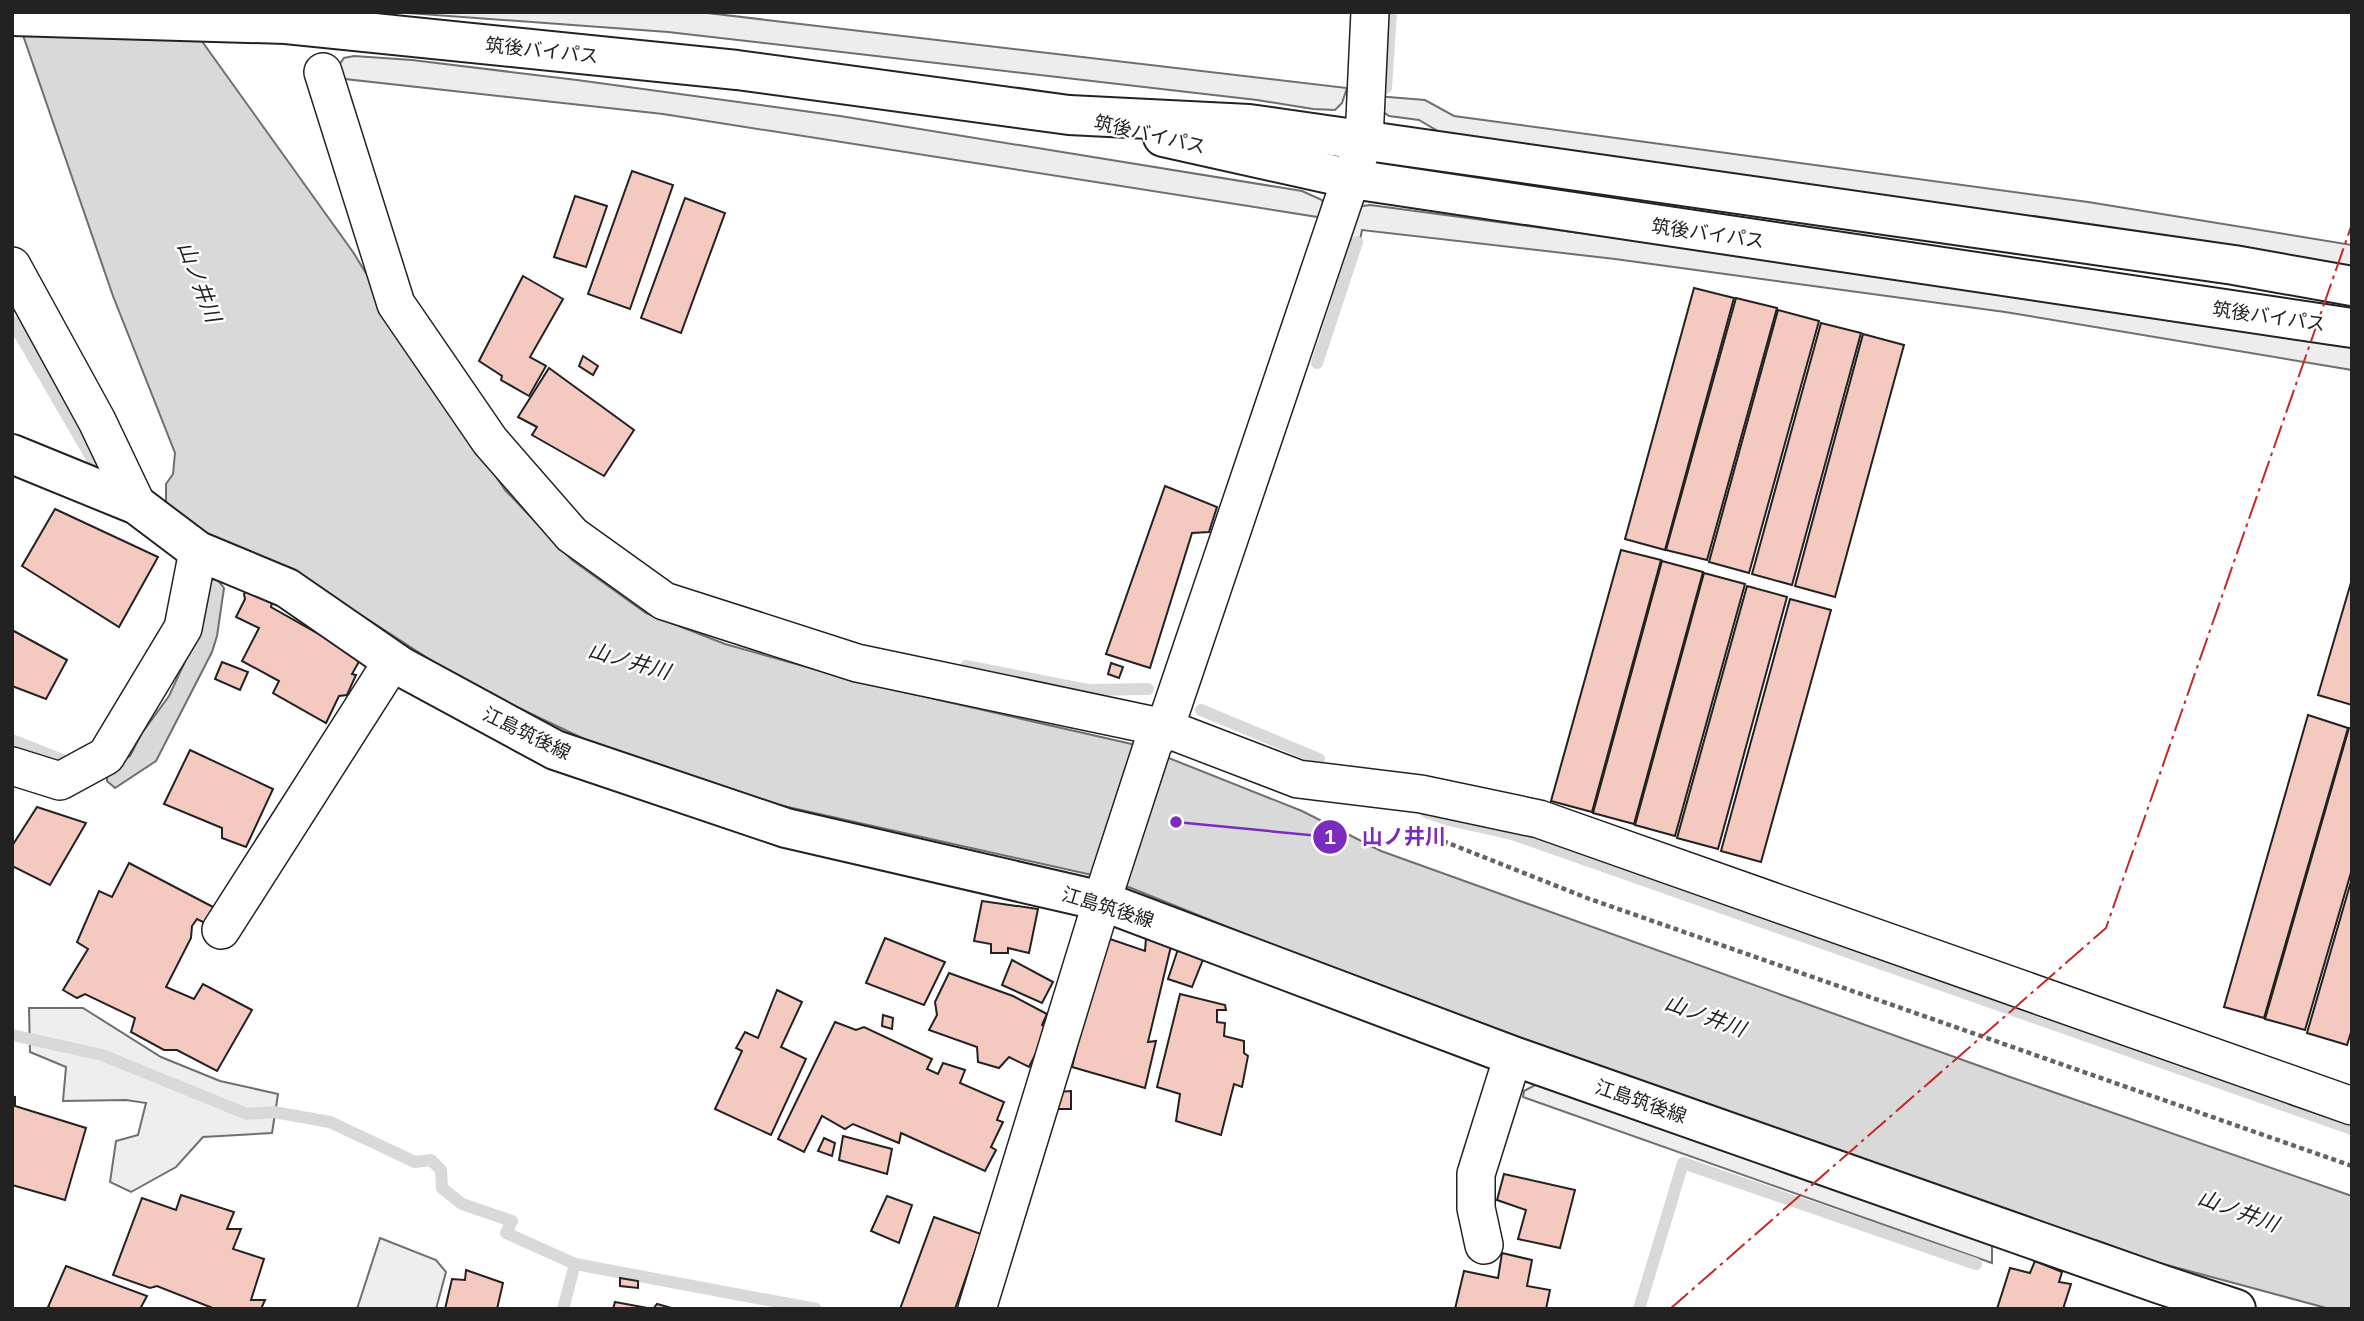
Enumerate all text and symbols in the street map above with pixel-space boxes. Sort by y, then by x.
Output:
street label: 筑後バイパス [484,34,600,67]
street label: 筑後バイパス [1092,111,1208,157]
street label: 筑後バイパス [1650,215,1766,252]
water label: 山ノ井川 [174,238,226,327]
street label: 筑後バイパス [2211,298,2327,335]
water label: 山ノ井川 [586,638,675,684]
street label: 江島筑後線 [479,703,574,764]
callout: 山ノ井川 [1313,816,1460,858]
text: 1 [1324,825,1336,848]
text: 山ノ井川 [1362,825,1446,848]
street label: 江島筑後線 [1059,884,1156,931]
water label: 山ノ井川 [1662,990,1750,1041]
street label: 江島筑後線 [1592,1076,1689,1127]
water label: 山ノ井川 [2195,1185,2283,1236]

